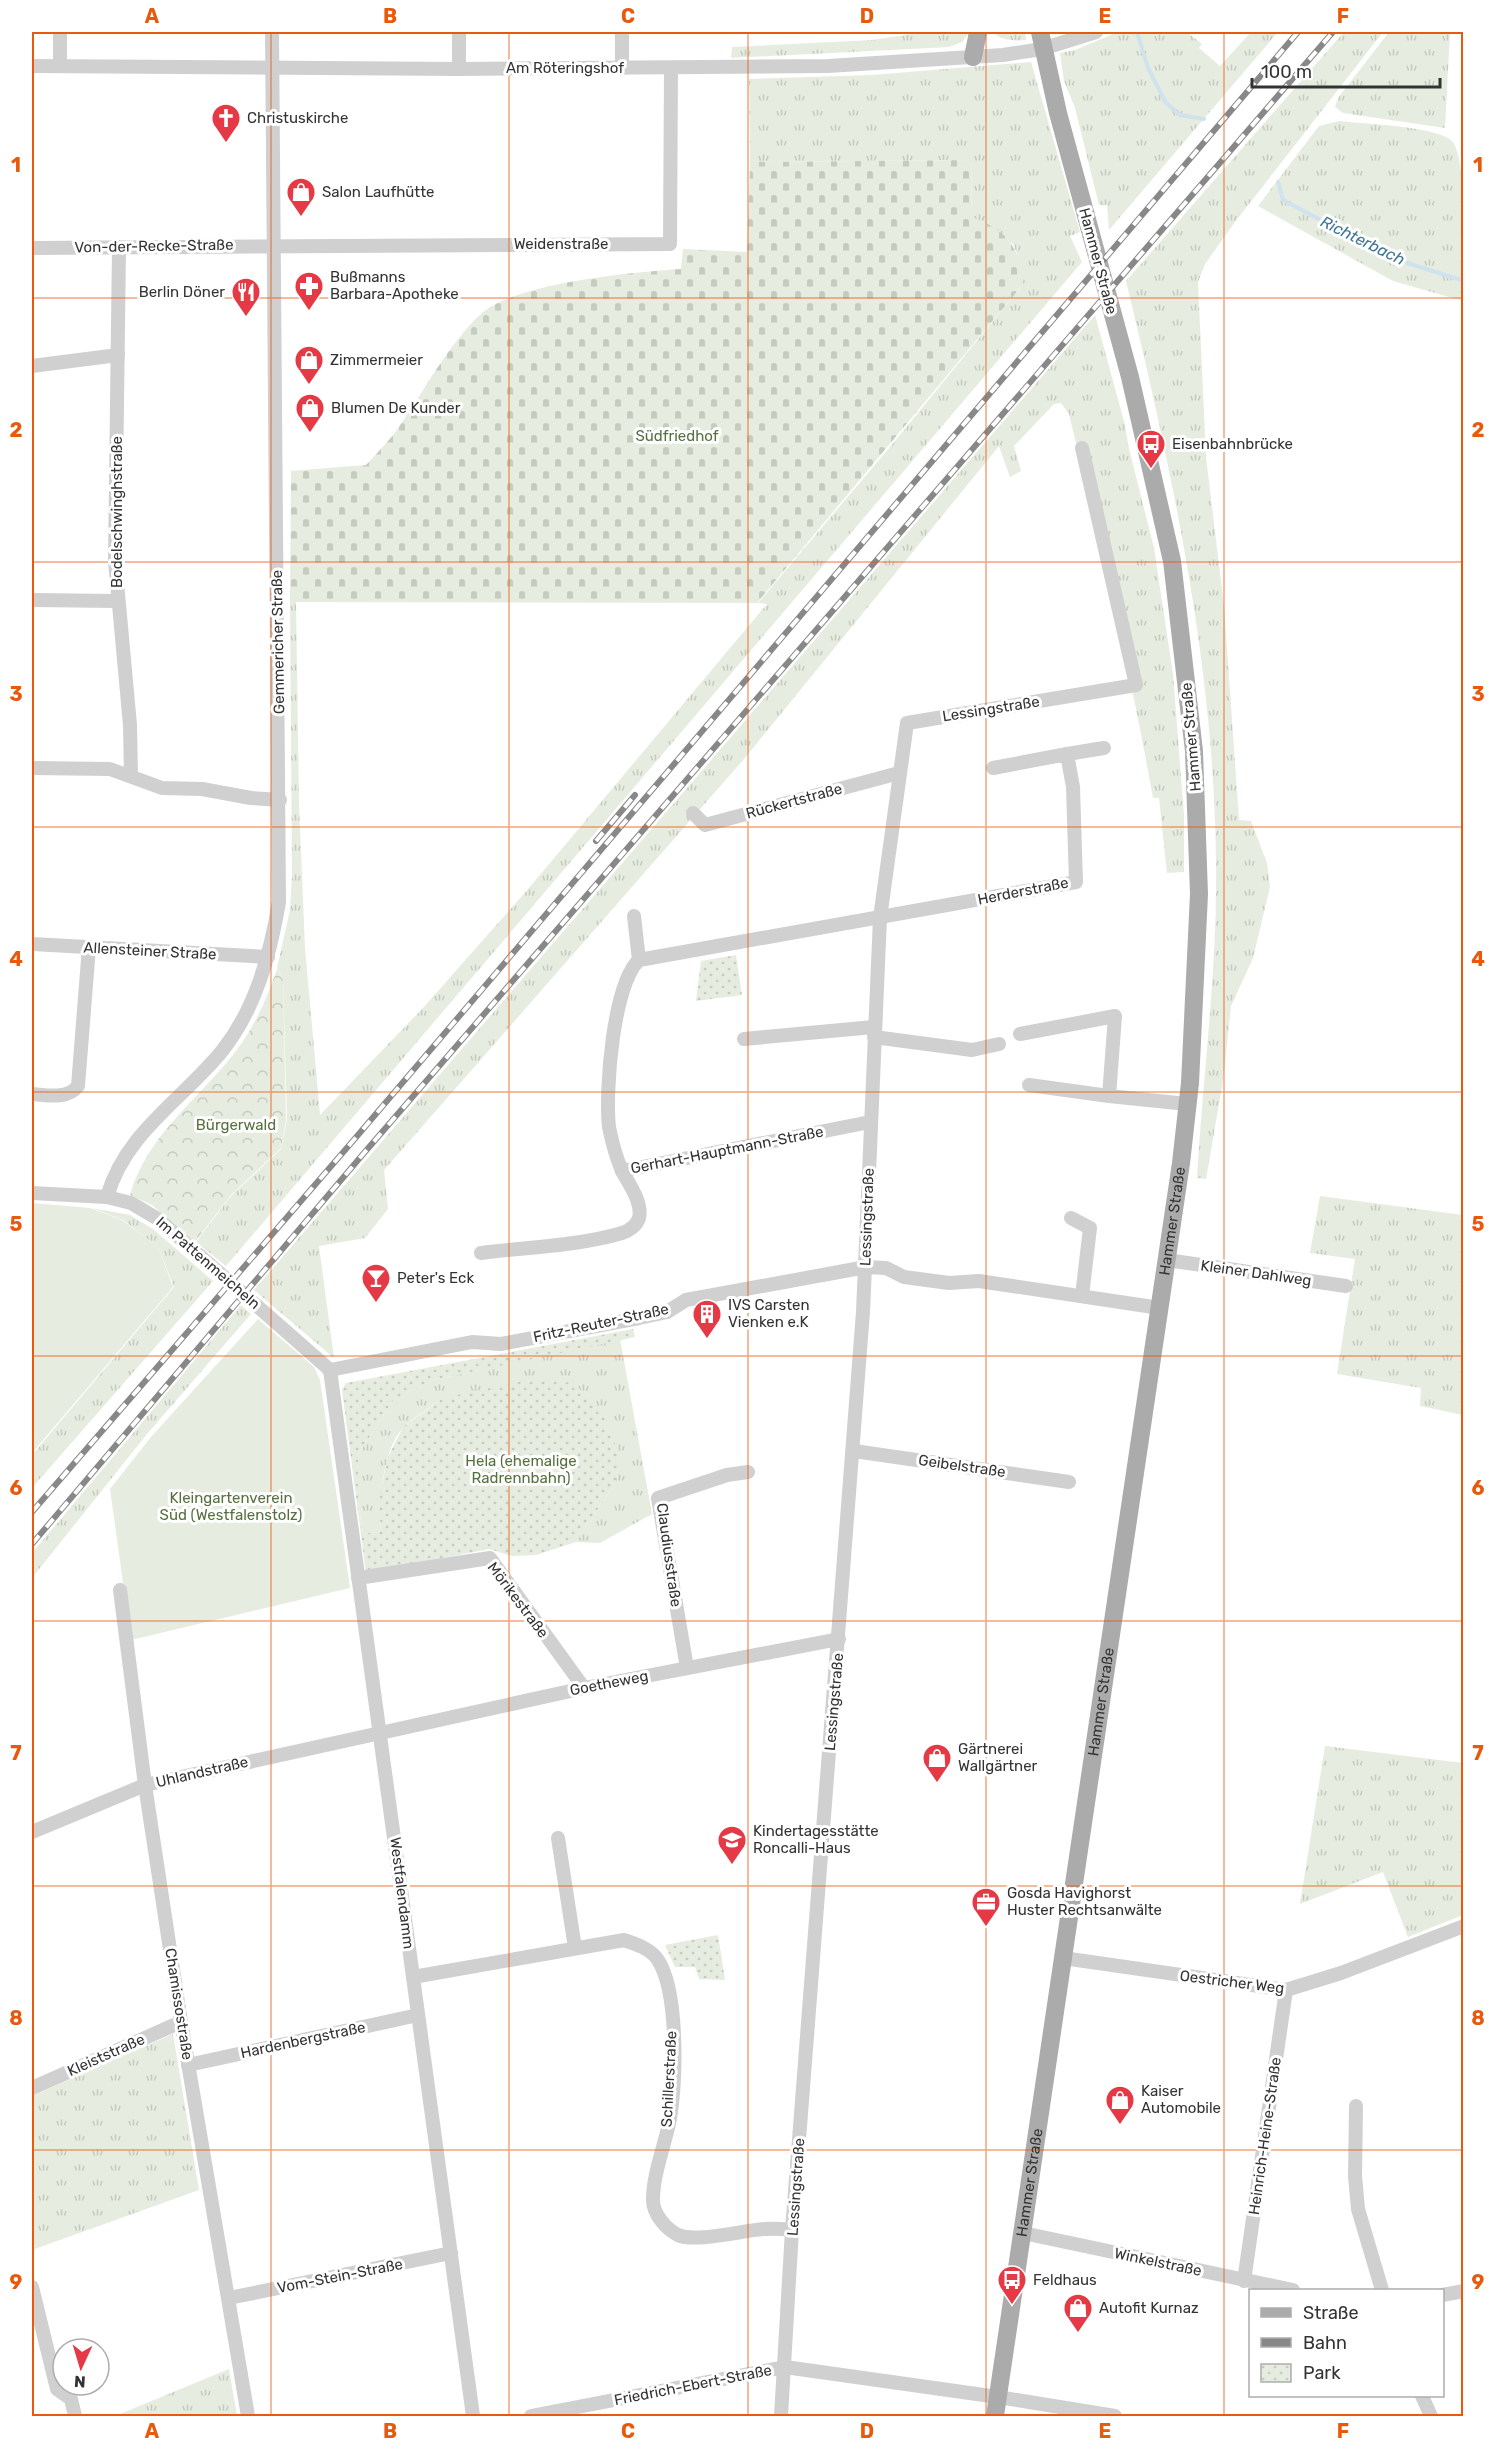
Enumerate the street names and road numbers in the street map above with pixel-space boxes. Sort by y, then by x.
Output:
street label: Am Röteringshof [506,59,624,77]
street label: Hammer Straße [1075,206,1121,316]
street label: Weidenstraße [514,235,608,253]
street label: Von-der-Recke-Straße [74,236,234,256]
street label: Bodelschwinghstraße [108,436,126,588]
street label: Gemmericher Straße [268,570,288,714]
street label: Hammer Straße [1177,682,1205,792]
street label: Lessingstraße [941,692,1041,726]
street label: Rückertstraße [744,779,844,823]
street label: Herderstraße [976,873,1070,909]
street label: Allensteiner Straße [83,939,217,963]
street label: Gerhart-Hauptmann-Straße [629,1122,825,1178]
street label: Hammer Straße [1155,1166,1189,1277]
street label: Lessingstraße [856,1168,878,1266]
street label: Im Pattenmeicheln [152,1213,264,1313]
street label: Kleiner Dahlweg [1199,1256,1313,1290]
street label: Fritz-Reuter-Straße [532,1300,670,1346]
street label: Geibelstraße [917,1451,1007,1481]
street label: Claudiusstraße [653,1502,685,1608]
street label: Mörikestraße [484,1559,552,1641]
street label: Hammer Straße [1084,1646,1118,1757]
street label: Lessingstraße [821,1652,847,1752]
street label: Goetheweg [568,1667,650,1699]
street label: Uhlandstraße [154,1753,250,1791]
street label: Westfalendamm [386,1836,418,1950]
street label: Chamissostraße [161,1947,197,2061]
street label: Oestricher Weg [1179,1967,1285,1997]
street label: Hardenbergstraße [239,2018,367,2062]
street label: Kleiststraße [65,2030,147,2080]
street label: Schillerstraße [657,2030,681,2128]
street label: Heinrich-Heine-Straße [1245,2056,1285,2216]
street label: Hammer Straße [1013,2127,1047,2238]
street label: Lessingstraße [784,2137,808,2237]
street label: Winkelstraße [1113,2244,1203,2280]
street label: Vom-Stein-Straße [276,2255,404,2297]
street label: Friedrich-Ebert-Straße [613,2361,773,2409]

